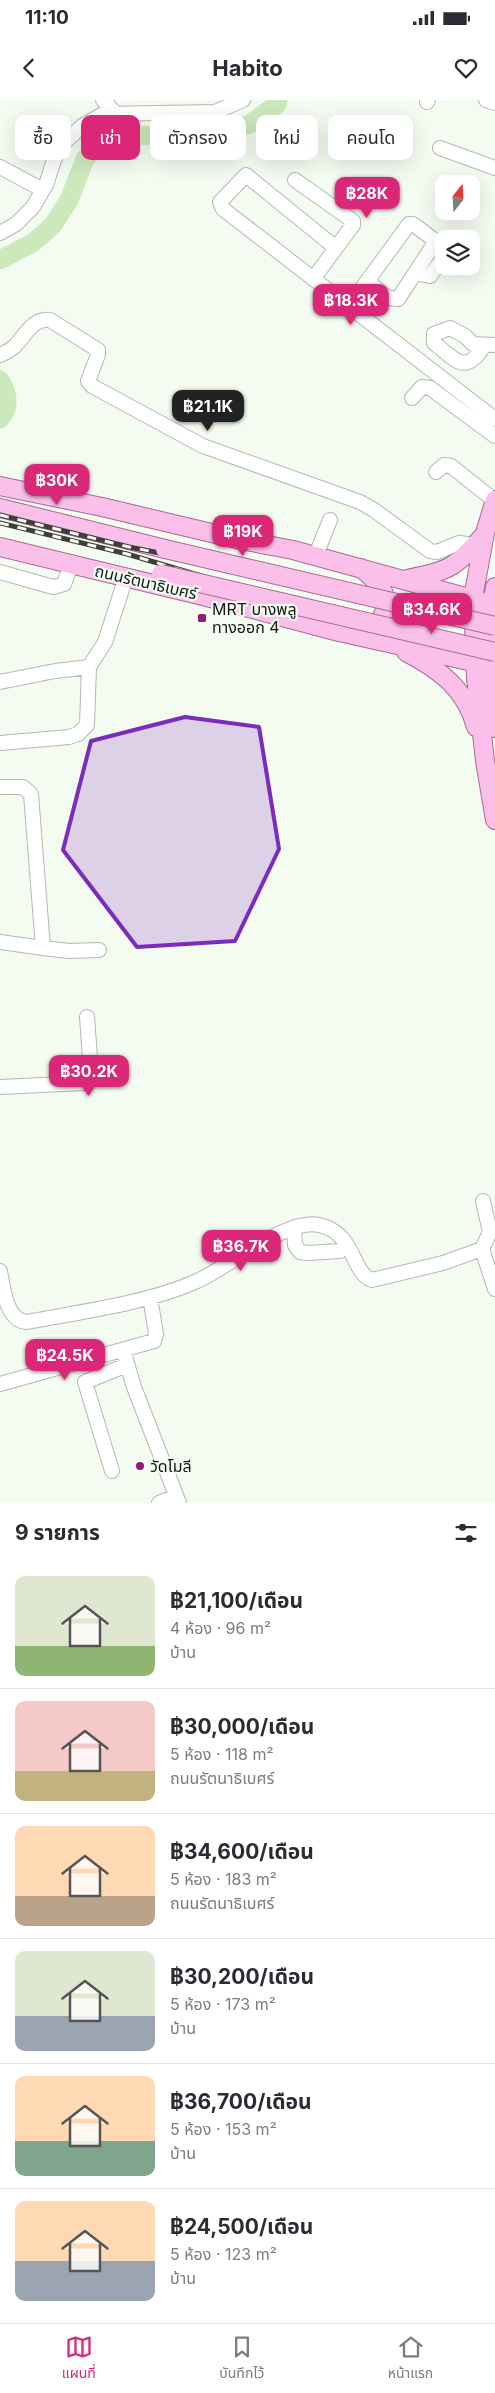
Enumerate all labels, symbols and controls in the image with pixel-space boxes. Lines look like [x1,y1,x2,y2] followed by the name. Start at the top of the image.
[25,6,69,29] text: 11:10
[15,54,43,82] icon: back
[452,54,480,82] icon: heart
[212,55,283,81] text: Habito
[15,115,71,160] chip: ซื้อ
[81,115,140,160] chip: เช่า
[150,115,246,160] chip: ตัวกรอง
[256,115,318,160] chip: ใหม่
[328,115,413,160] chip: คอนโด
[435,175,480,220] north arrow
[435,175,480,275] map controls
[337,176,397,219] pin: ฿28K
[346,183,388,203] text: ฿28K
[435,230,480,275] button: layers
[310,284,392,326] pin: ฿18.3K
[324,290,378,310] text: ฿18.3K
[167,390,249,432] pin: ฿21.1K
[183,396,233,416] text: ฿21.1K
[27,464,87,506] pin: ฿30K
[35,470,79,490] text: ฿30K
[213,514,273,557] pin: ฿19K
[223,521,263,541] text: ฿19K
[93,561,200,604] street label: ถนนรัตนาธิเบศร์
[391,592,473,635] pin: ฿34.6K
[212,599,297,637] place label: MRT บางพลู ทางออก 4
[403,599,461,619] text: ฿34.6K
[196,612,208,624] marker: MRT บางพลู ทางออก 4
[48,1054,130,1097] pin: ฿30.2K
[60,1061,118,1081] text: ฿30.2K
[200,1230,282,1272] pin: ฿36.7K
[213,1236,269,1256] text: ฿36.7K
[24,1338,106,1381] pin: ฿24.5K
[36,1345,94,1365] text: ฿24.5K
[150,1456,192,1476] place label: วัดโมลี
[134,1460,146,1472] marker: วัดโมลี
[452,1519,480,1547] icon: filters
[15,1520,100,1545] text: 9 รายการ
[170,1588,303,1613] text: ฿21,100/เดือน
[55,1596,115,1656] icon: home
[170,1618,271,1638] text: 4 ห้อง · 96 m²
[170,1642,196,1662] text: บ้าน
[170,1714,314,1739] text: ฿30,000/เดือน
[55,1721,115,1781] icon: home
[170,1744,274,1764] text: 5 ห้อง · 118 m²
[170,1768,274,1788] text: ถนนรัตนาธิเบศร์
[170,1839,314,1864] text: ฿34,600/เดือน
[55,1846,115,1906] icon: home
[170,1869,277,1889] text: 5 ห้อง · 183 m²
[170,1893,274,1913] text: ถนนรัตนาธิเบศร์
[170,1964,314,1989] text: ฿30,200/เดือน
[55,1971,115,2031] icon: home
[170,1994,276,2014] text: 5 ห้อง · 173 m²
[170,2018,196,2038] text: บ้าน
[170,2089,312,2114] text: ฿36,700/เดือน
[55,2096,115,2156] icon: home
[170,2119,277,2139] text: 5 ห้อง · 153 m²
[170,2143,196,2163] text: บ้าน
[170,2214,313,2239] text: ฿24,500/เดือน
[55,2221,115,2281] icon: home
[170,2244,277,2264] text: 5 ห้อง · 123 m²
[170,2268,196,2288] text: บ้าน
[62,2333,96,2384] tab: แผนที่
[219,2333,264,2384] tab: บันทึกไว้
[388,2333,433,2384] tab: หน้าแรก

